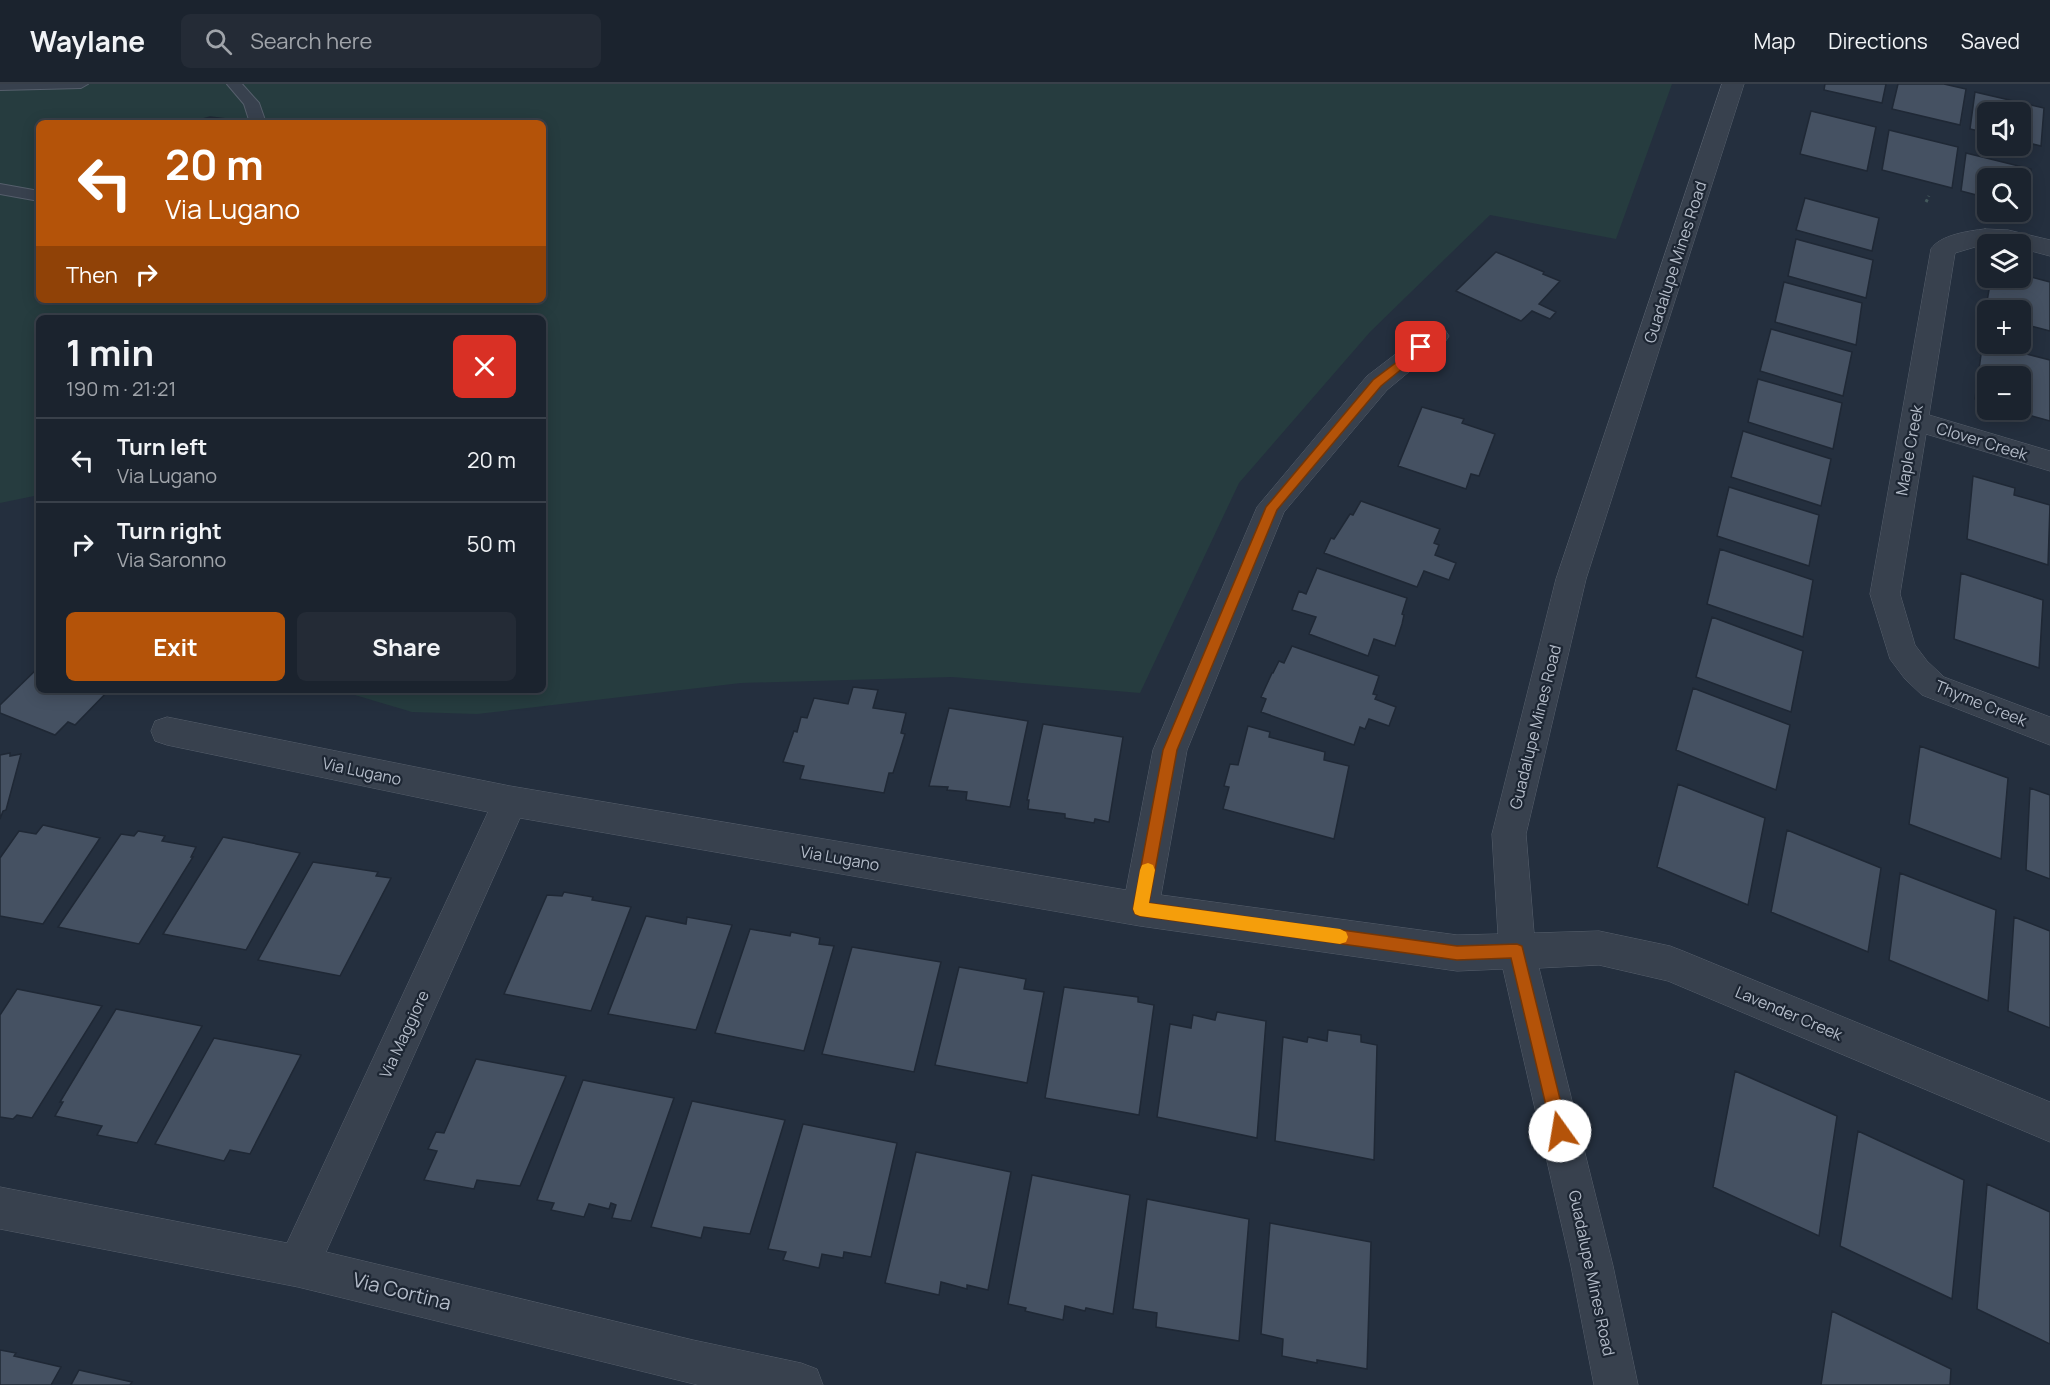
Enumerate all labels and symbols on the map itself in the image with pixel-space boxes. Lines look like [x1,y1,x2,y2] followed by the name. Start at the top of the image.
[1638,178,1712,346] street label: Guadalupe Mines Road
[1395,321,1446,372] pin
[1890,402,1928,497] street label: Maple Creek
[1934,417,2031,466] street label: Clover Creek
[1504,642,1566,812] street label: Guadalupe Mines Road
[1932,675,2031,732] street label: Thyme Creek
[321,752,403,790] street label: Via Lugano
[799,840,881,876] street label: Via Lugano
[1732,980,1847,1046] street label: Lavender Creek
[374,986,434,1082] street label: Via Maggiore
[1528,1099,1592,1163] position arrow
[1564,1188,1620,1358] street label: Guadalupe Mines Road
[350,1266,454,1316] street label: Via Cortina

